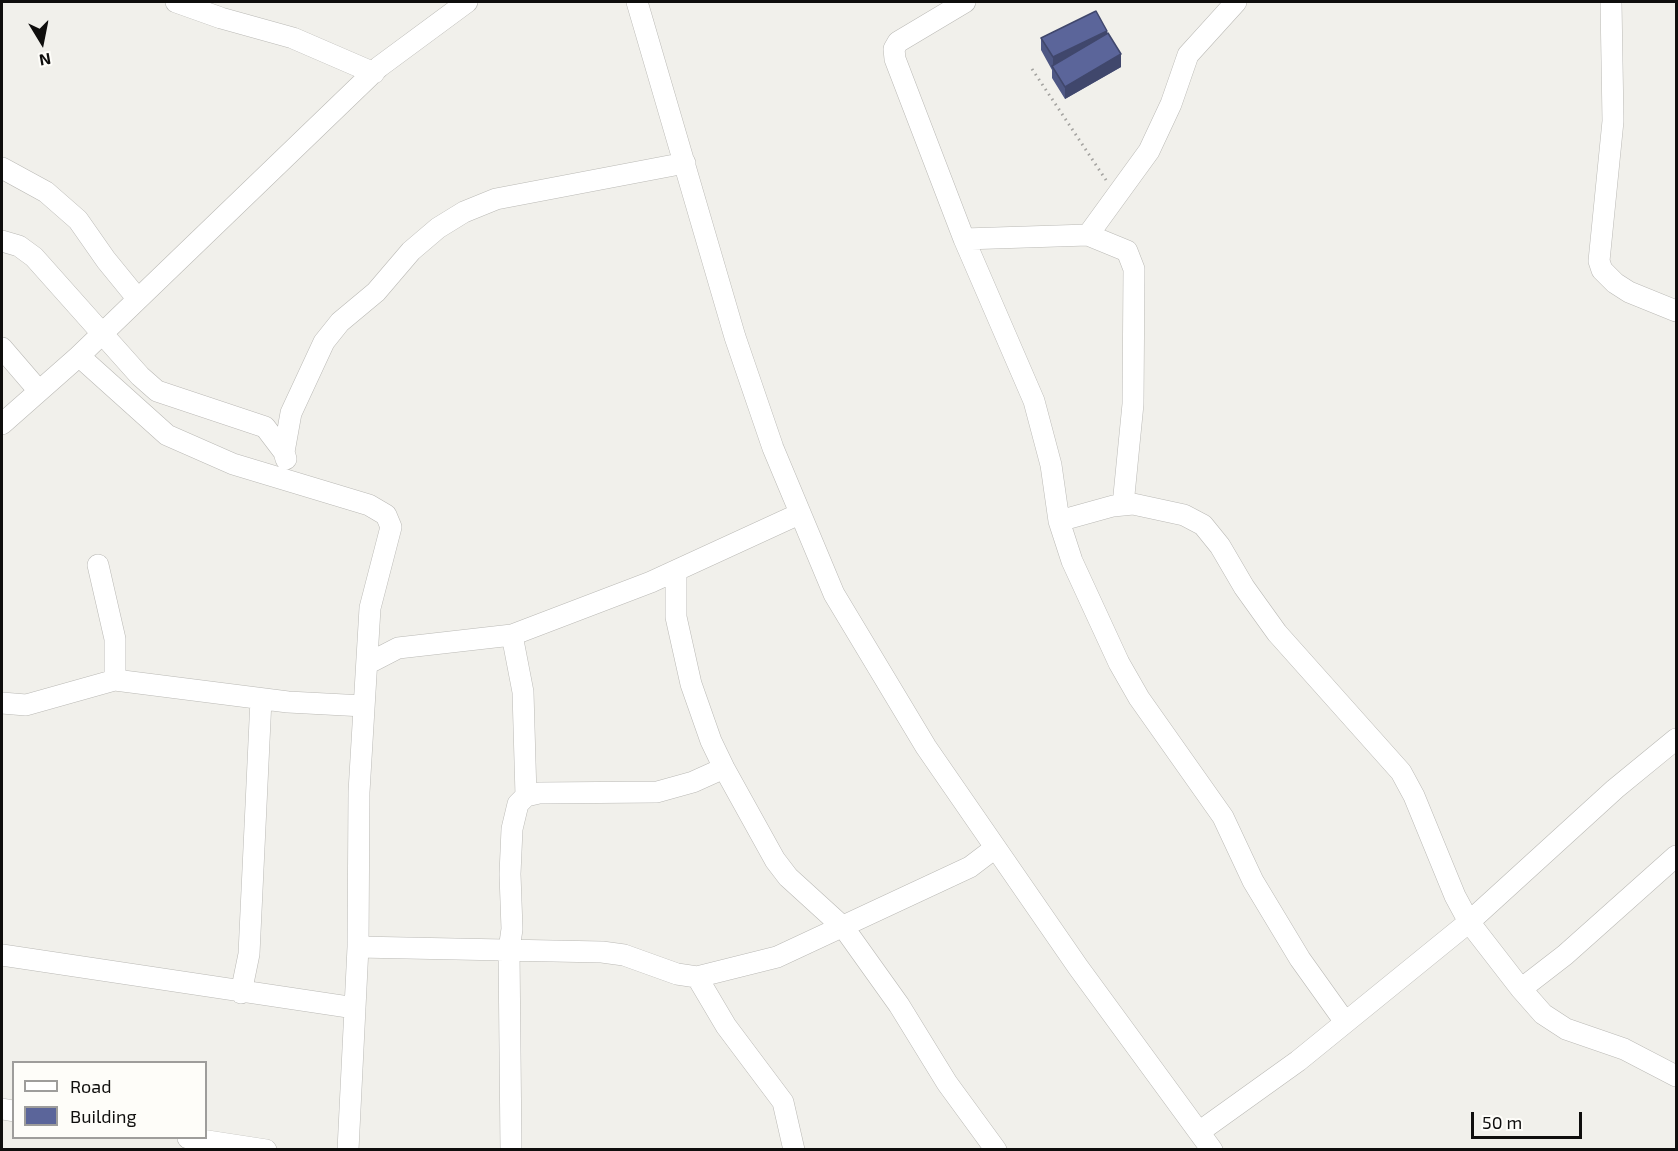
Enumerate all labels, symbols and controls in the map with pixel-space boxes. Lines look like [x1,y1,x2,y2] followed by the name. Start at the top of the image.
[12,12,72,72] north arrow
[38,50,53,71] text: N
[12,1061,207,1139] legend
[70,1075,111,1097] text: Road
[1474,1100,1585,1138] scale bar
[70,1105,137,1127] text: Building
[1482,1111,1522,1133] text: 50 m

